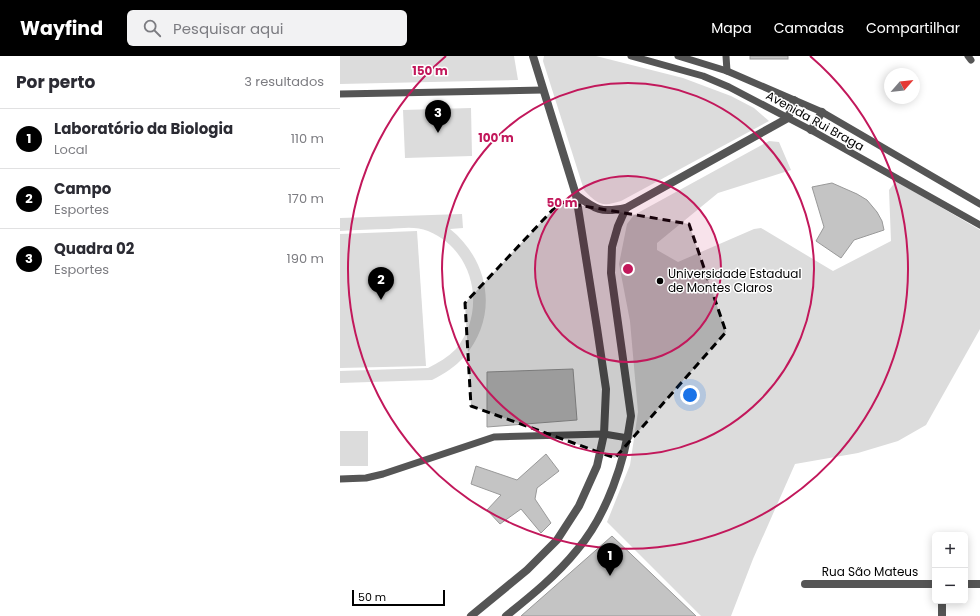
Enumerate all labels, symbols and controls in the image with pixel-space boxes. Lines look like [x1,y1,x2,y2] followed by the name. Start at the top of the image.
[127,10,407,46] search box
[20,15,103,42] text: Wayfind
[141,17,163,39] icon: search
[173,18,283,39] text: Pesquisar aqui
[711,18,752,38] text: Mapa
[774,18,844,38] text: Camadas
[866,18,960,38] text: Compartilhar
[412,62,448,79] text: 150 m
[884,68,920,104] north arrow
[16,70,95,94] text: Por perto
[244,72,324,91] text: 3 resultados
[763,87,867,155] street label: Avenida Rui Braga
[425,100,451,133] pin: 3
[54,118,233,139] text: Laboratório da Biologia
[27,129,31,148] text: 1
[291,129,324,148] text: 110 m
[478,129,514,146] text: 100 m
[54,140,88,159] text: Local
[54,178,111,199] text: Campo
[25,189,33,208] text: 2
[288,189,324,208] text: 170 m
[547,194,578,211] text: 50 m
[54,200,109,219] text: Esportes
[54,238,134,259] text: Quadra 02
[25,249,33,268] text: 3
[287,249,324,268] text: 190 m
[54,260,109,279] text: Esportes
[621,262,635,276] centre of rings
[668,265,801,296] place label: Universidade Estadual de Montes Claros
[368,267,394,300] pin: 2
[655,276,665,286] marker: Universidade Estadual de Montes Claros
[680,385,700,405] your location
[932,532,968,604] map controls
[932,532,968,568] button: +
[597,543,623,576] pin: 1
[822,563,918,580] street label: Rua São Mateus
[932,568,968,604] button: −
[352,588,445,607] scale bar
[358,589,386,605] text: 50 m

